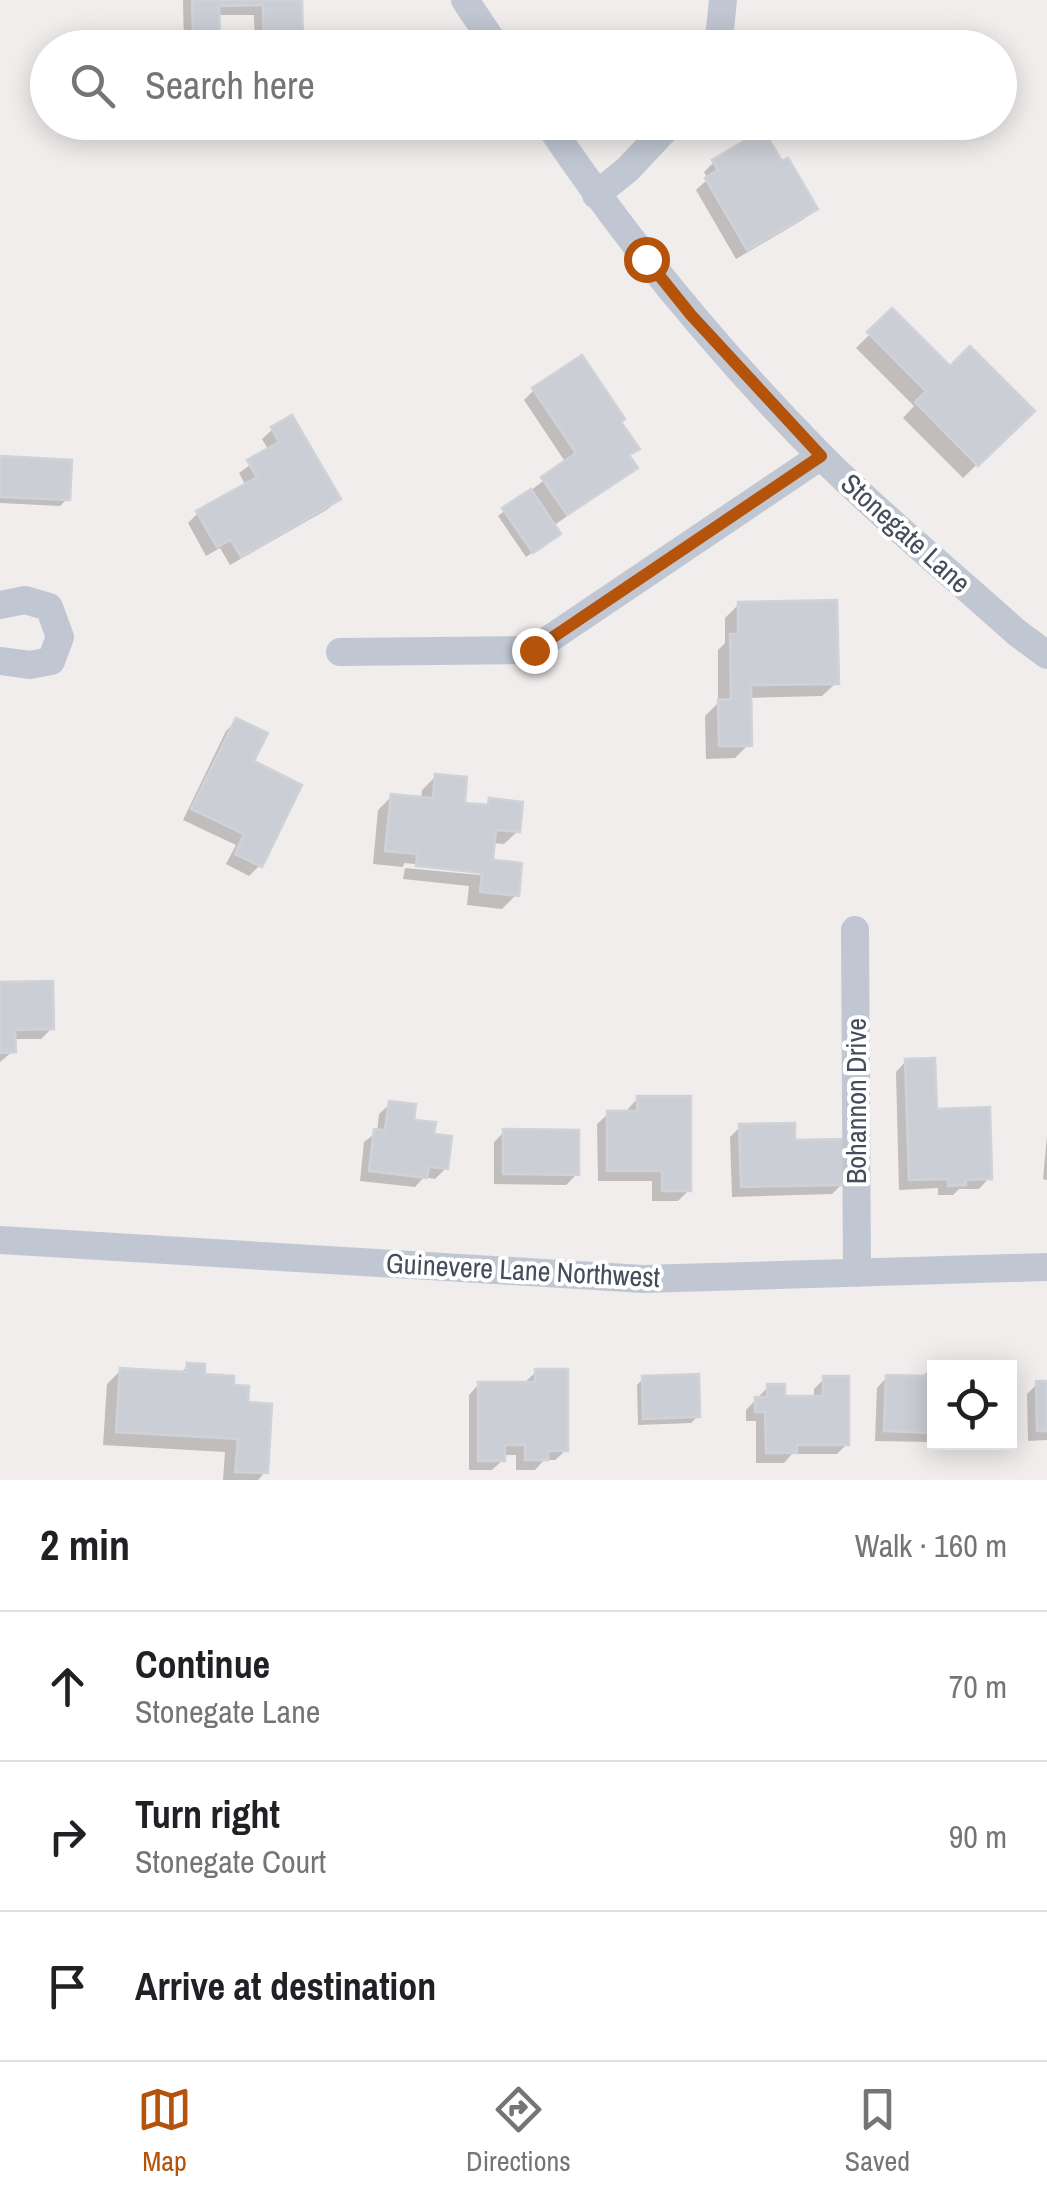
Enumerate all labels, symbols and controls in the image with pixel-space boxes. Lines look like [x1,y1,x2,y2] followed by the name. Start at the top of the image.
[30,30,1017,140] search box
[65,58,120,113] icon: search
[145,60,315,111] text: Search here
[624,237,670,283] route start
[833,465,979,601] street label: Stonegate Lane
[512,628,558,674] route end
[837,1018,875,1184] street label: Bohannon Drive
[385,1244,661,1296] street label: Guinevere Lane Northwest
[927,1360,1017,1450] map controls
[927,1360,1017,1450] button: locate
[40,1517,130,1573] text: 2 min
[855,1524,1007,1567] text: Walk · 160 m
[135,1639,270,1690] text: Continue
[40,1659,95,1714] icon: ahead
[949,1665,1007,1708] text: 70 m
[135,1690,320,1733] text: Stonegate Lane
[135,1789,280,1840] text: Turn right
[40,1809,95,1864] icon: right
[949,1815,1007,1858] text: 90 m
[135,1840,326,1883] text: Stonegate Court
[40,1959,95,2014] icon: arrive
[135,1961,436,2012] text: Arrive at destination
[137,2082,192,2180] tab: Map
[466,2082,571,2180] tab: Directions
[845,2082,910,2180] tab: Saved

